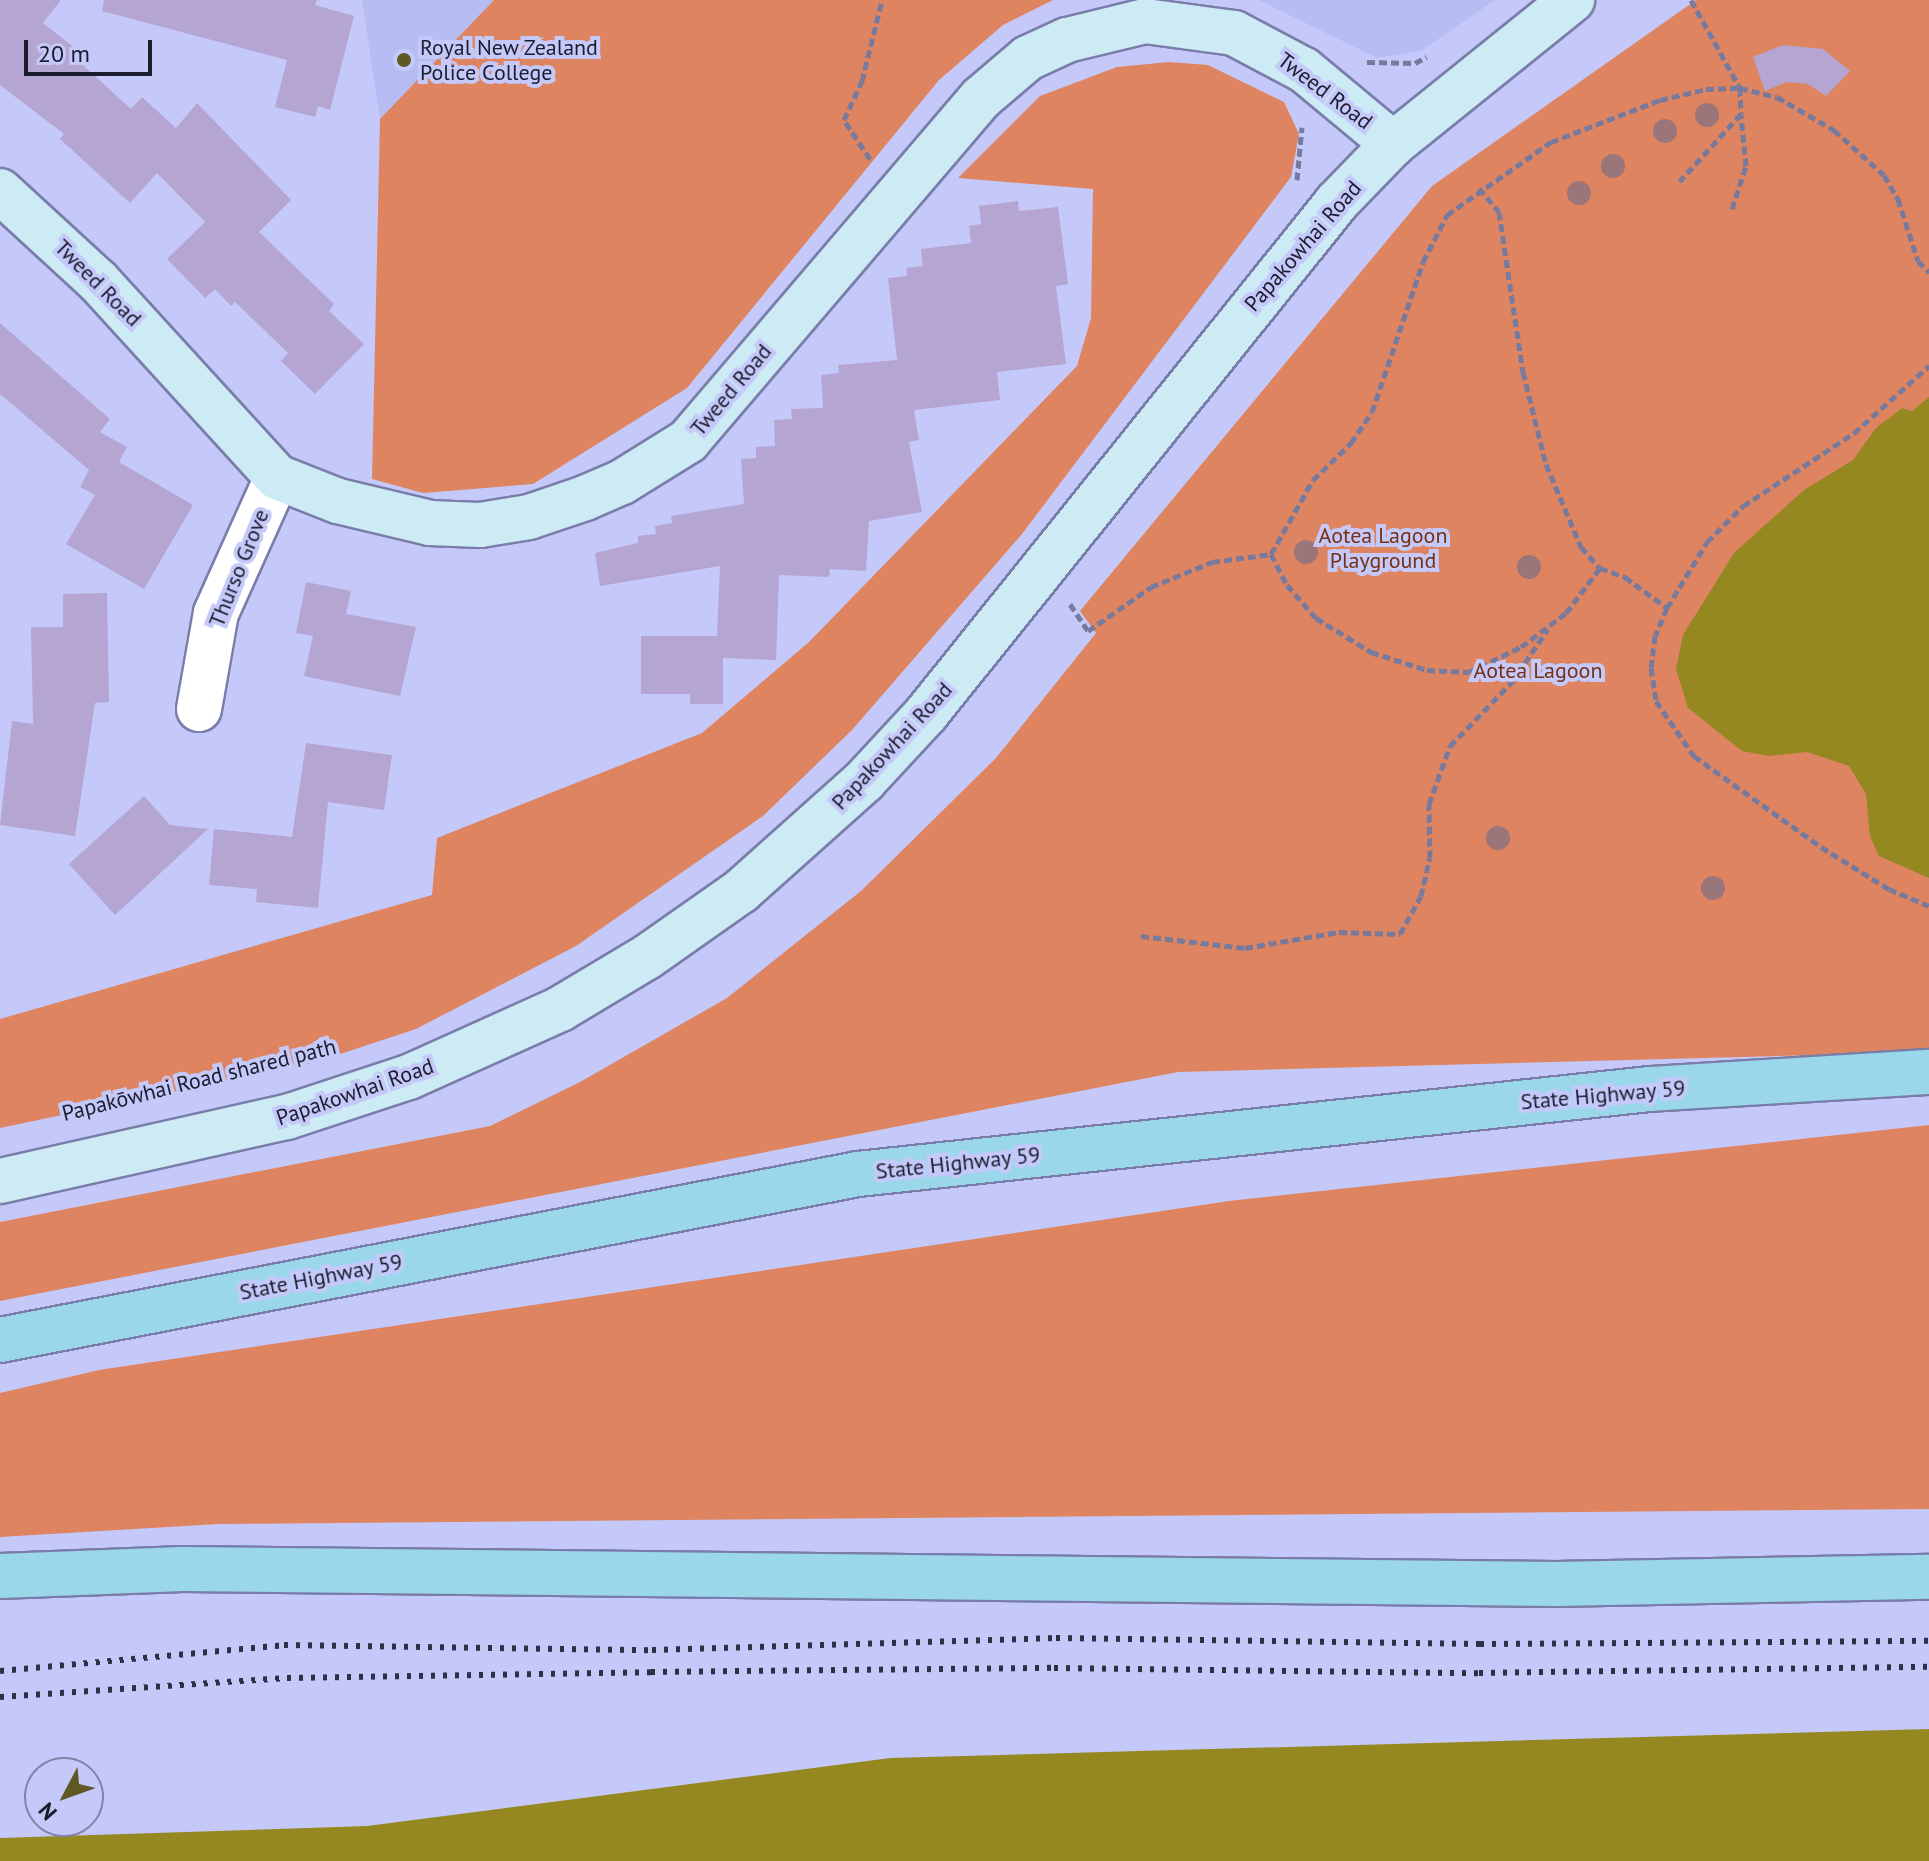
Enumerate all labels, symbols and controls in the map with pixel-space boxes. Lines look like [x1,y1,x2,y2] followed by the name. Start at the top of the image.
[28,24,156,74] scale bar
[420,34,599,86] place label: Royal New Zealand Police College
[38,38,90,69] text: 20 m
[1272,47,1378,135] street label: Tweed Road
[395,51,413,69] marker: Royal New Zealand Police College
[1239,175,1367,317] street label: Papakowhai Road
[49,234,147,332] street label: Tweed Road
[685,339,777,441] street label: Tweed Road
[203,505,275,631] street label: Thurso Grove
[1319,522,1447,574] park label: Aotea Lagoon Playground
[1474,658,1602,684] park label: Aotea Lagoon
[826,677,958,815] street label: Papakowhai Road
[59,1033,339,1127] street label: Papakōwhai Road shared path
[273,1053,437,1131] street label: Papakowhai Road
[1519,1075,1687,1115] street label: State Highway 59
[874,1141,1042,1185] street label: State Highway 59
[237,1248,405,1306] street label: State Highway 59
[24,1757,104,1837] north arrow
[32,1797,63,1826] text: N

